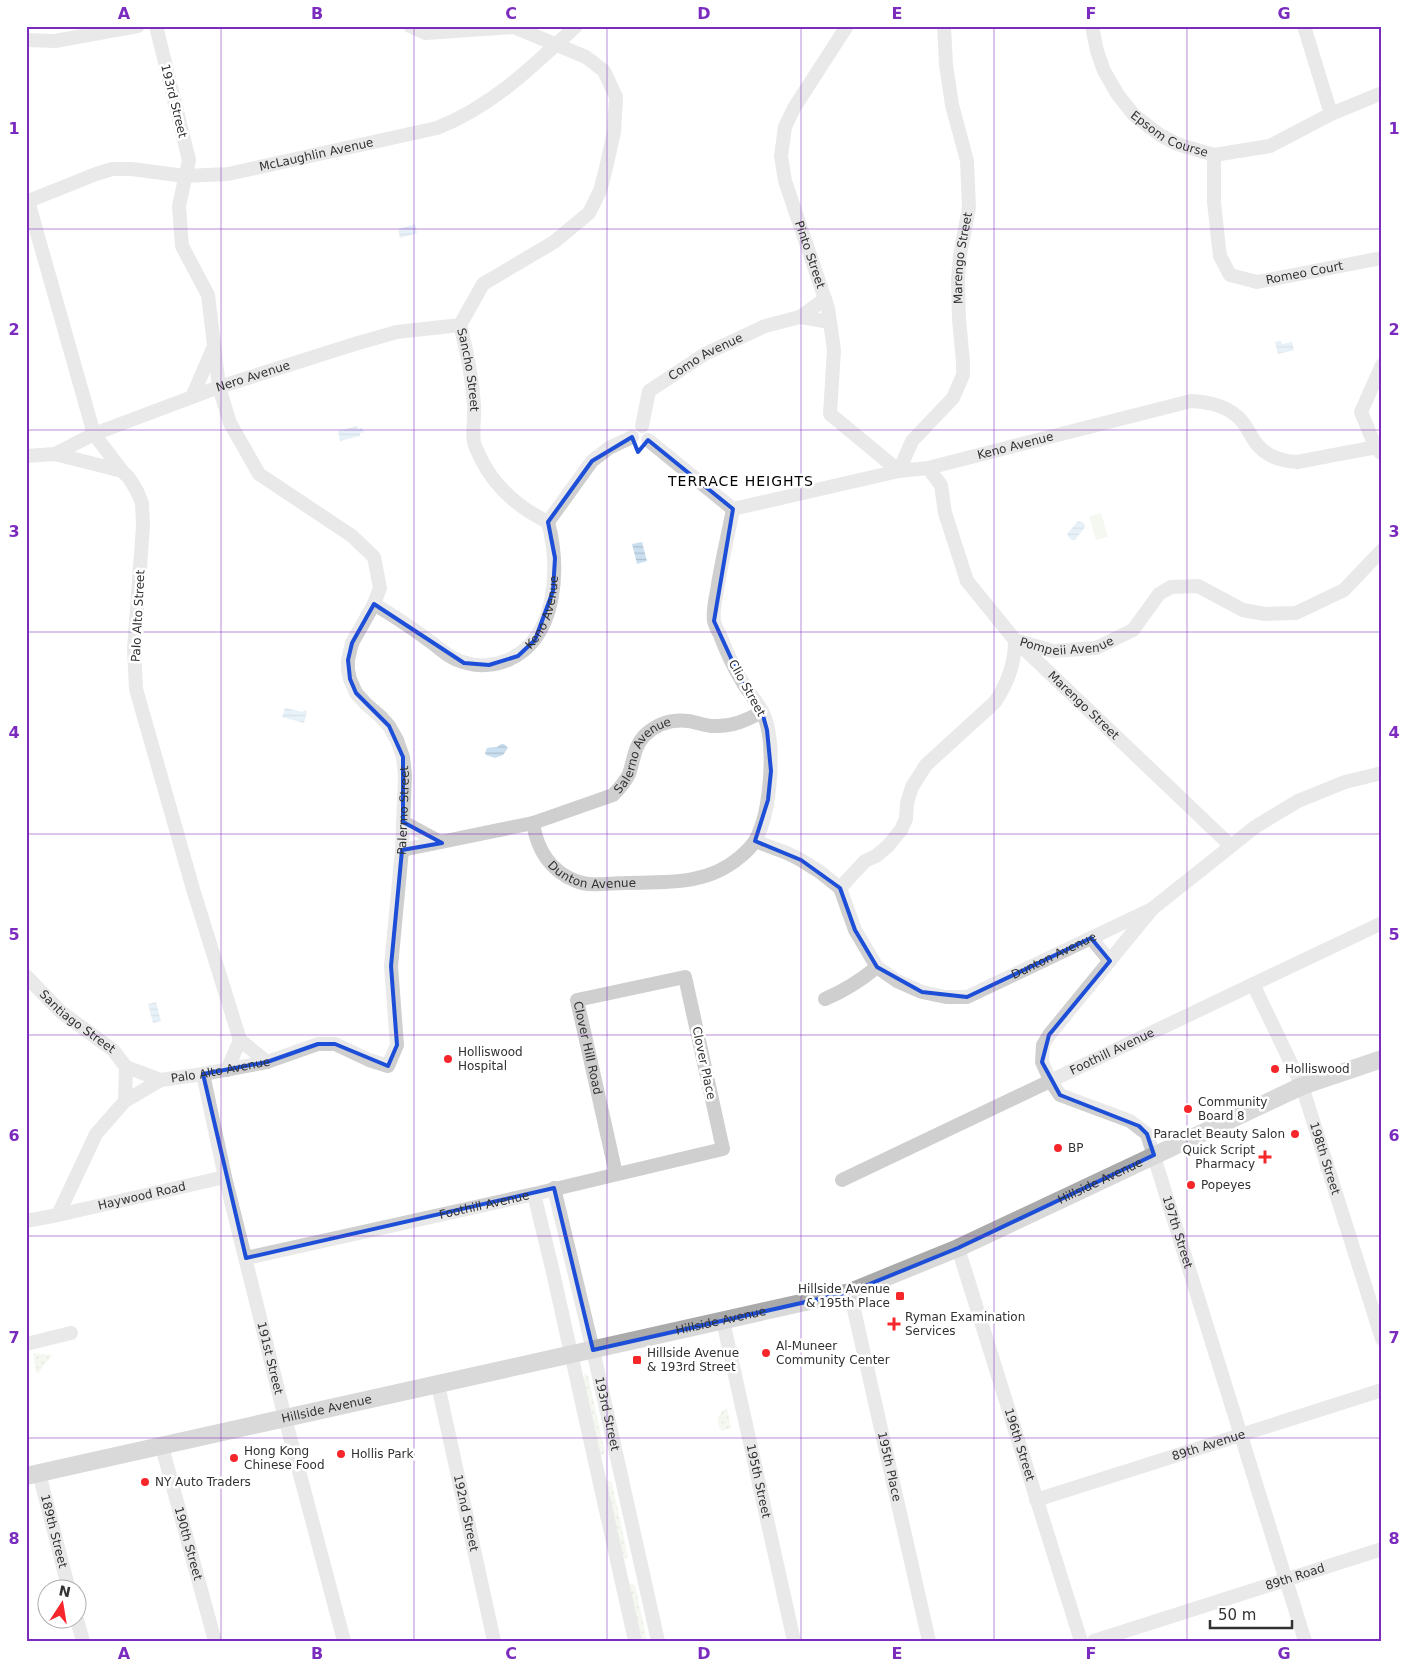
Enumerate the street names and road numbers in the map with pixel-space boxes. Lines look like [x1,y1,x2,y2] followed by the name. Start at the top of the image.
[158,63,190,140] street label: 193rd Street
[1128,108,1210,160] street label: Epsom Course
[258,135,375,174] street label: McLaughlin Avenue
[951,211,975,304] street label: Marengo Street
[792,219,828,290] street label: Pinto Street
[1265,259,1345,287] street label: Romeo Court
[454,327,481,412] street label: Sancho Street
[666,330,745,383] street label: Como Avenue
[214,358,292,395] street label: Nero Avenue
[976,429,1055,462] street label: Keno Avenue
[129,569,147,663] street label: Palo Alto Street
[522,575,561,652] street label: Keno Avenue
[1018,634,1116,658] street label: Pompeii Avenue
[726,657,768,719] street label: Clio Street
[1045,668,1122,743] street label: Marengo Street
[611,715,673,796] street label: Salerno Avenue
[395,765,412,855] street label: Palermo Street
[545,858,636,891] street label: Dunton Avenue
[1009,929,1099,982] street label: Dunton Avenue
[37,987,118,1056] street label: Santiago Street
[570,1000,605,1096] street label: Clover Hill Road
[689,1025,719,1101] street label: Clover Place
[1067,1025,1157,1078] street label: Foothill Avenue
[170,1055,271,1086] street label: Palo Alto Avenue
[1307,1120,1343,1197] street label: 198th Street
[1055,1155,1145,1207] street label: Hillside Avenue
[97,1179,187,1213] street label: Haywood Road
[438,1188,531,1222] street label: Foothill Avenue
[1160,1194,1196,1271] street label: 197th Street
[674,1304,767,1338] street label: Hillside Avenue
[254,1320,286,1396] street label: 191st Street
[592,1375,622,1453] street label: 193rd Street
[280,1392,373,1426] street label: Hillside Avenue
[1002,1406,1038,1483] street label: 196th Street
[1170,1427,1247,1463] street label: 89th Avenue
[875,1430,904,1503] street label: 195th Place
[744,1443,774,1520] street label: 195th Street
[451,1473,481,1553] street label: 192nd Street
[38,1493,70,1570] street label: 189th Street
[172,1505,205,1582] street label: 190th Street
[1264,1561,1326,1593] street label: 89th Road

